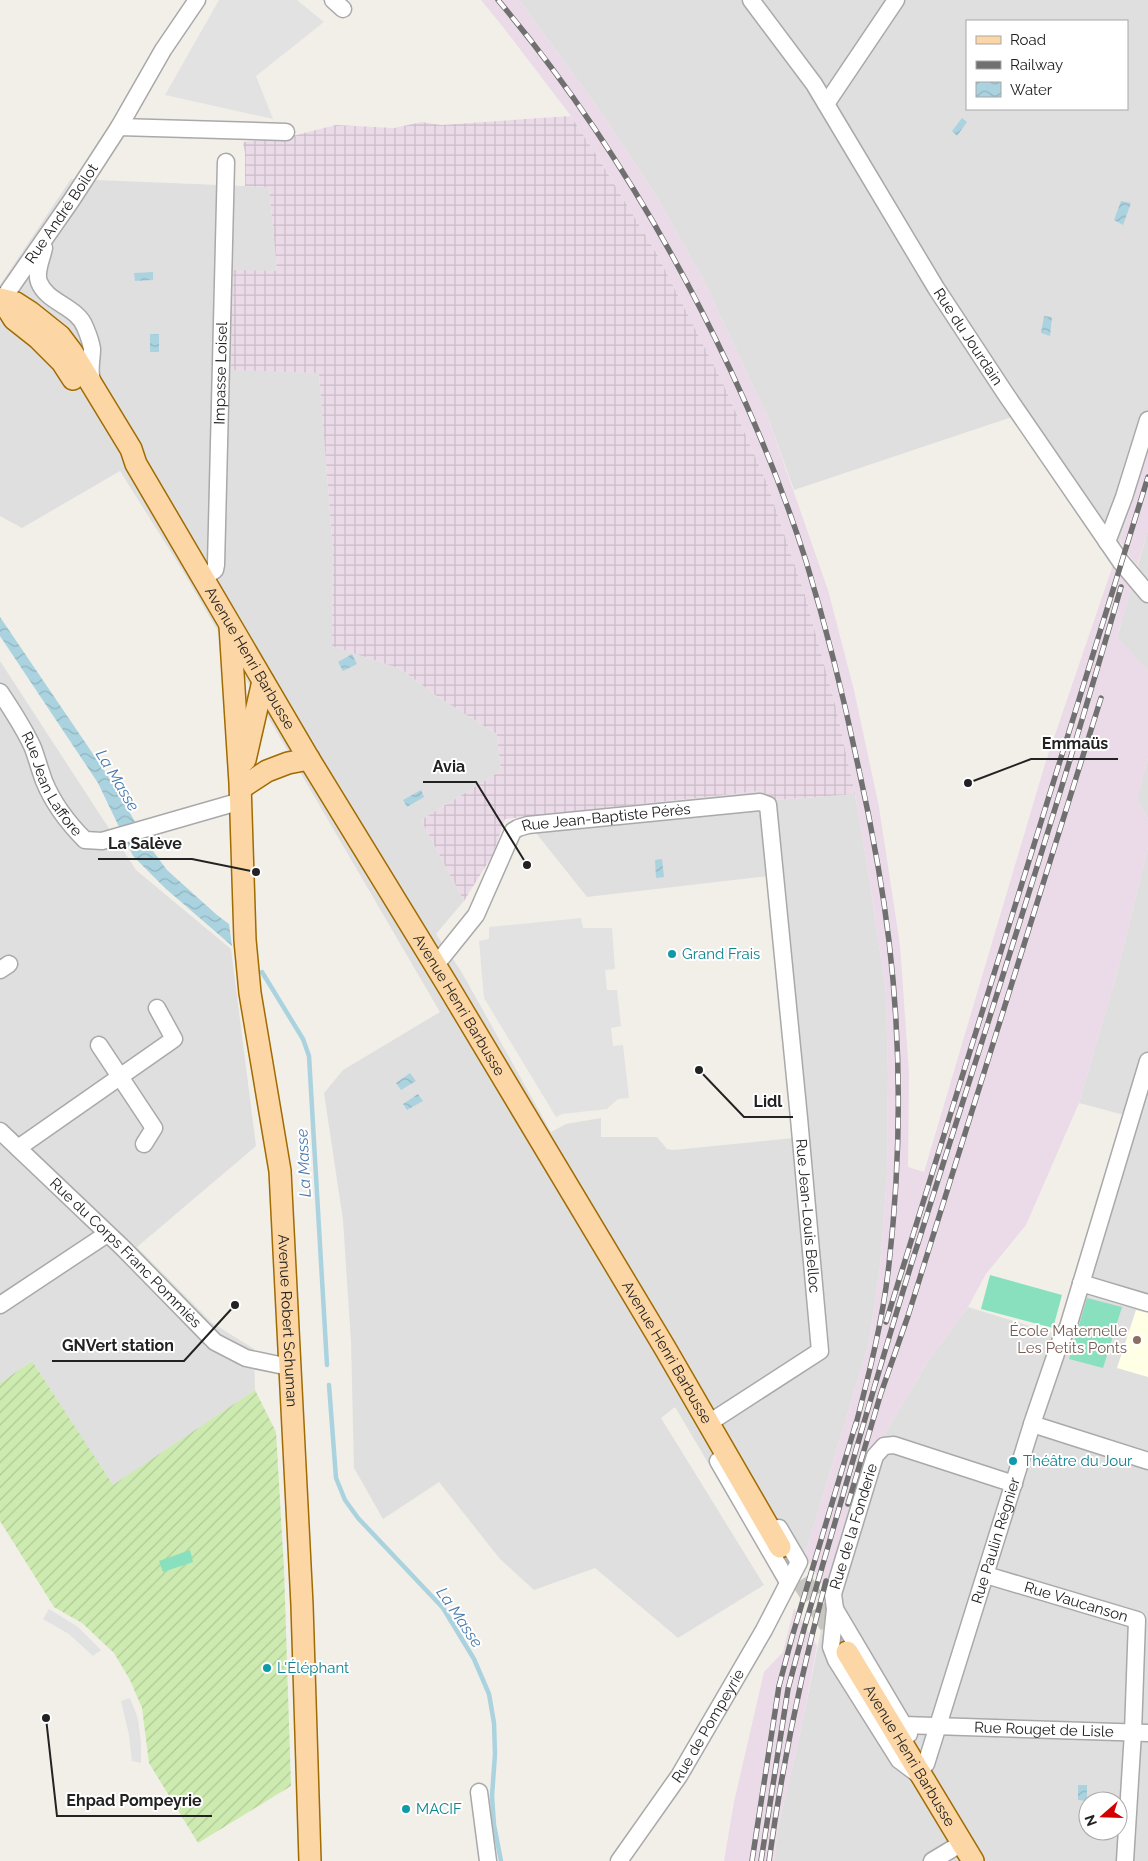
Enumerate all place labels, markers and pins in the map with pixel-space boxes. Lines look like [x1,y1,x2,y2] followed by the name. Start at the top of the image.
[1031,728,1118,759] callout: Emmaüs
[423,751,476,782] callout: Avia
[98,828,192,859] callout: La Salève
[682,945,760,963] place label: Grand Frais
[666,948,678,960] marker: Grand Frais
[744,1086,793,1117] callout: Lidl
[1010,1322,1127,1357] place label: École Maternelle Les Petits Ponts
[52,1330,184,1361] callout: GNVert station
[1131,1334,1143,1346] marker: École Maternelle Les Petits Ponts
[1023,1452,1133,1470] place label: Théâtre du Jour
[1007,1455,1019,1467] marker: Théâtre du Jour
[277,1659,349,1677] place label: L'Éléphant
[261,1662,273,1674] marker: L'Éléphant
[57,1785,212,1816] callout: Ehpad Pompeyrie
[416,1800,462,1818] place label: MACIF
[400,1803,412,1815] marker: MACIF

